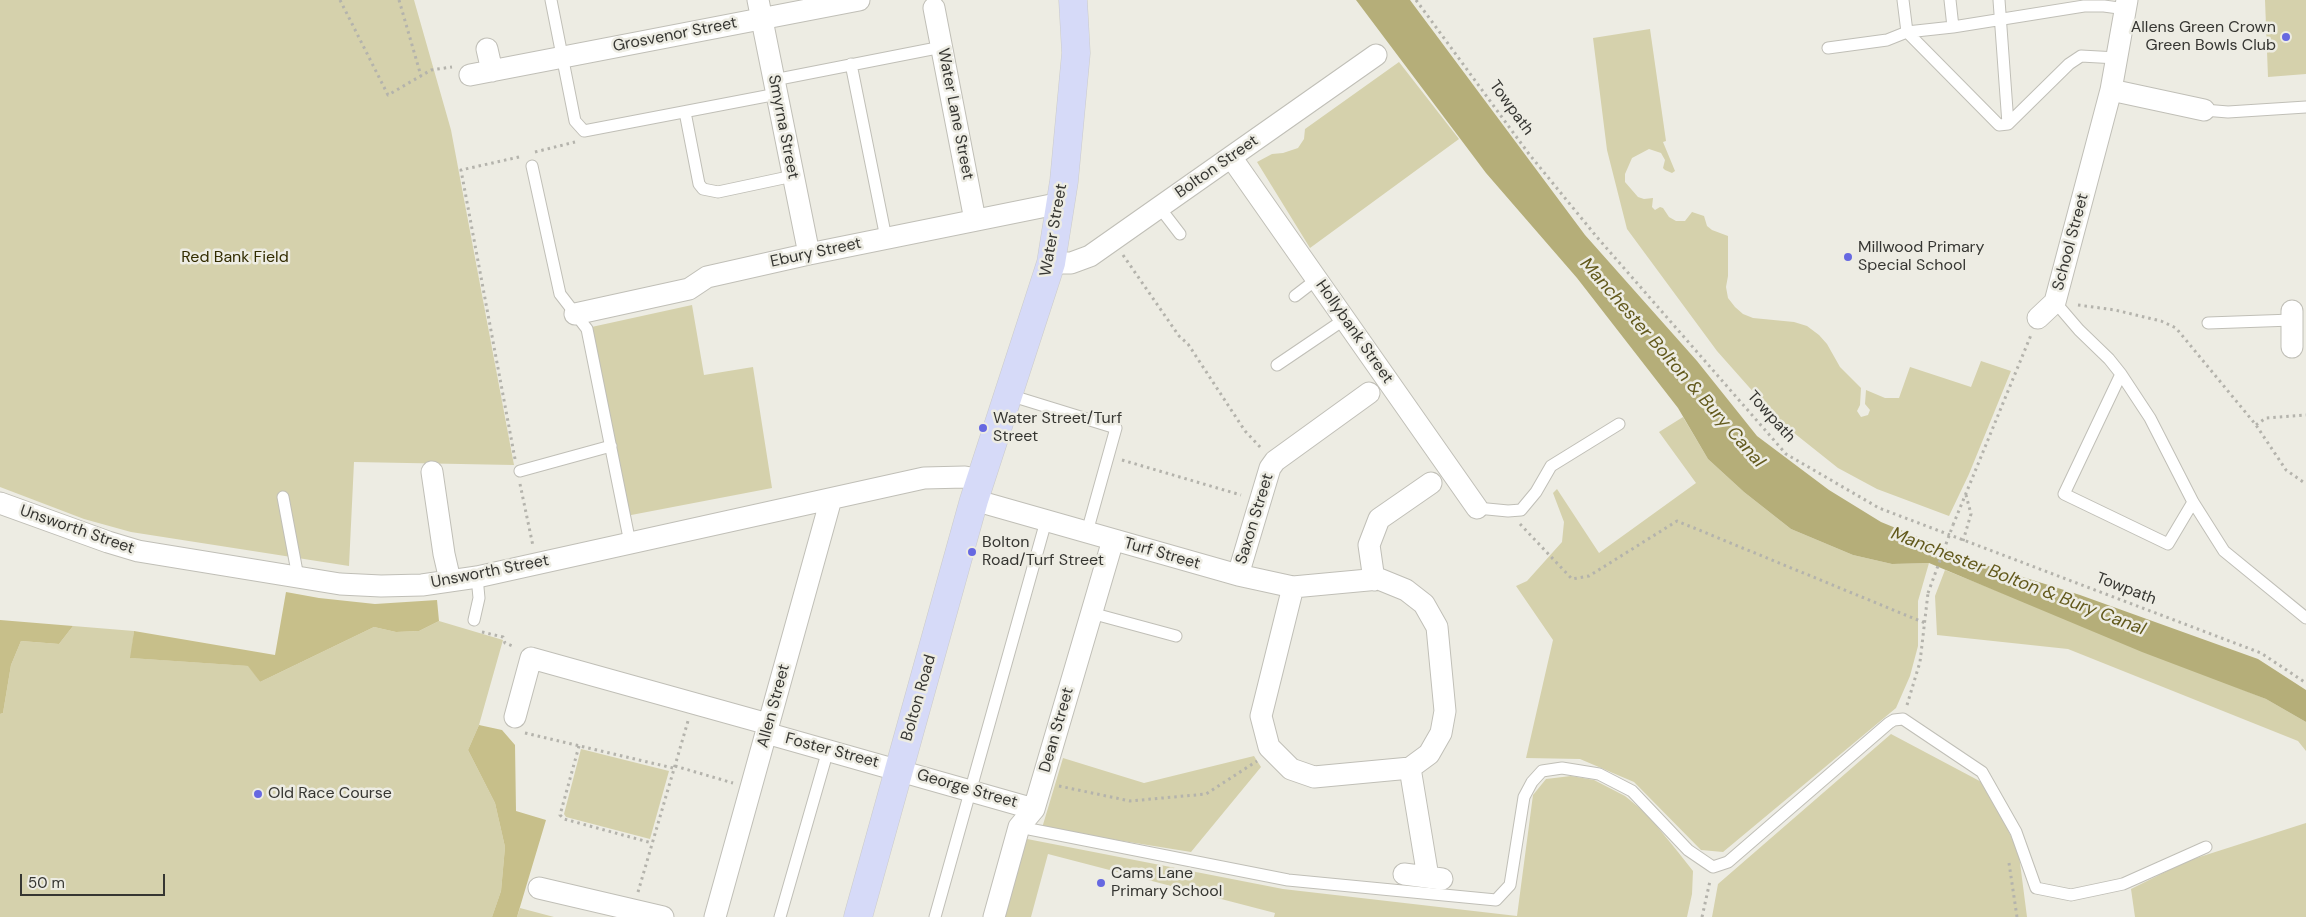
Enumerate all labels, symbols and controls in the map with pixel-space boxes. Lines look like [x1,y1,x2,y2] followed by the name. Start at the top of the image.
[611,14,739,56] street label: Grosvenor Street
[2131,18,2276,56] place label: Allens Green Crown Green Bowls Club
[2280,31,2292,43] marker: Allens Green Crown Green Bowls Club
[933,47,977,181] street label: Water Lane Street
[764,73,802,181] street label: Smyrna Street
[1485,77,1537,139] street label: Towpath
[1172,131,1262,203] street label: Bolton Street
[1036,182,1072,278] street label: Water Street
[2049,191,2093,293] street label: School Street
[769,234,863,272] street label: Ebury Street
[1858,238,1984,276] place label: Millwood Primary Special School
[181,248,289,268] park label: Red Bank Field
[1842,251,1854,263] marker: Millwood Primary Special School
[1575,254,1769,472] water label: Manchester Bolton & Bury Canal
[1311,277,1397,387] street label: Hollybank Street
[1743,387,1799,447] street label: Towpath
[993,409,1122,447] place label: Water Street/Turf Street
[977,422,989,434] marker: Water Street/Turf Street
[1232,471,1278,567] street label: Saxon Street
[17,501,137,559] street label: Unsworth Street
[1888,523,2148,641] water label: Manchester Bolton & Bury Canal
[982,533,1104,571] place label: Bolton Road/Turf Street
[1122,534,1202,574] street label: Turf Street
[966,546,978,558] marker: Bolton Road/Turf Street
[429,551,551,593] street label: Unsworth Street
[2093,569,2159,609] street label: Towpath
[898,653,940,743] street label: Bolton Road
[754,662,794,750] street label: Allen Street
[1036,685,1078,775] street label: Dean Street
[783,729,881,773] street label: Foster Street
[914,765,1020,813] street label: George Street
[268,784,392,804] place label: Old Race Course
[252,788,264,800] marker: Old Race Course
[22,864,168,896] scale bar
[1111,864,1222,902] place label: Cams Lane Primary School
[28,873,65,893] text: 50 m
[1095,877,1107,889] marker: Cams Lane Primary School

